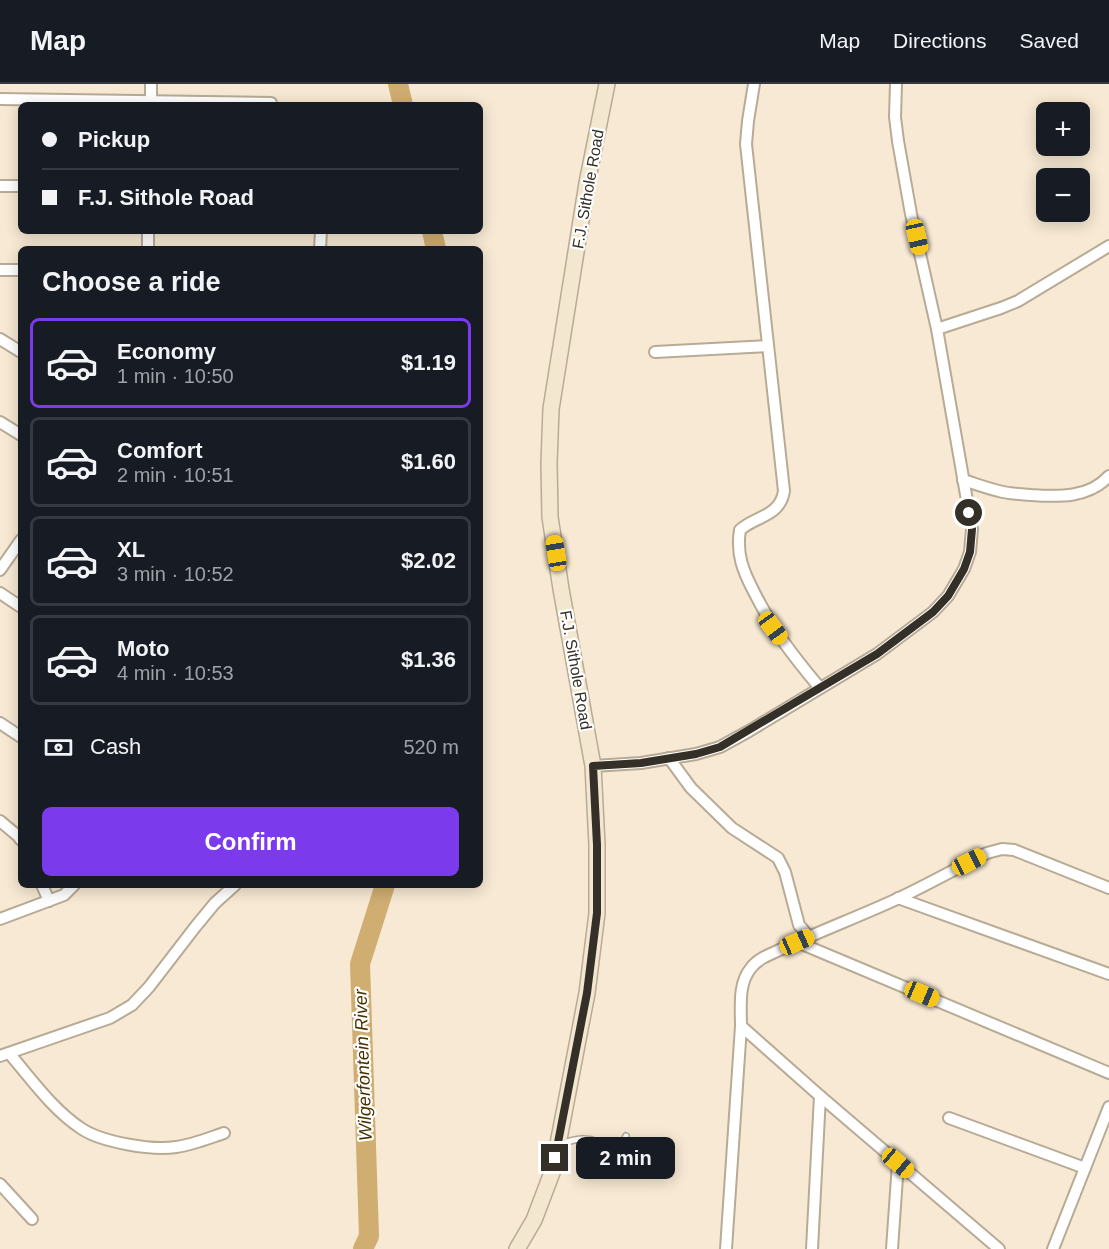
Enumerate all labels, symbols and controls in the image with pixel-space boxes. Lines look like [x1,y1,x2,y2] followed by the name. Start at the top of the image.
[30,25,86,56] text: Map
[819,29,860,52] text: Map
[893,29,986,52] text: Directions
[1019,29,1079,52] text: Saved
[1036,102,1090,222] map controls
[1036,102,1090,156] button: +
[78,127,150,152] text: Pickup
[569,128,607,250] street label: F.J. Sithole Road
[1036,168,1090,222] button: −
[78,185,254,210] text: F.J. Sithole Road
[904,217,930,257] car
[42,267,221,297] text: Choose a ride
[45,336,99,390] icon: car
[117,339,216,364] text: Economy
[401,350,456,375] text: $1.19
[117,365,234,387] text: 1 min · 10:50
[45,435,99,489] icon: car
[117,438,203,463] text: Comfort
[401,449,456,474] text: $1.60
[117,464,234,486] text: 2 min · 10:51
[955,499,982,526] route start
[45,534,99,588] icon: car
[544,534,568,572] car
[117,537,145,562] text: XL
[401,548,456,573] text: $2.02
[117,563,234,585] text: 3 min · 10:52
[755,608,791,648] car
[557,609,595,731] street label: F.J. Sithole Road
[45,633,99,687] icon: car
[117,636,170,661] text: Moto
[401,647,456,672] text: $1.36
[117,662,234,684] text: 4 min · 10:53
[42,731,75,764] icon: cash
[90,734,141,759] text: Cash
[403,736,459,758] text: 520 m
[42,807,459,876] button: Confirm
[949,846,989,878] car
[777,926,817,958] car
[902,979,942,1009] car
[350,988,376,1141] water label: Wilgerfontein River
[576,1137,675,1179] callout: 2 min
[541,1144,568,1171] route end
[878,1145,918,1181] car
[599,1147,652,1169] text: 2 min

